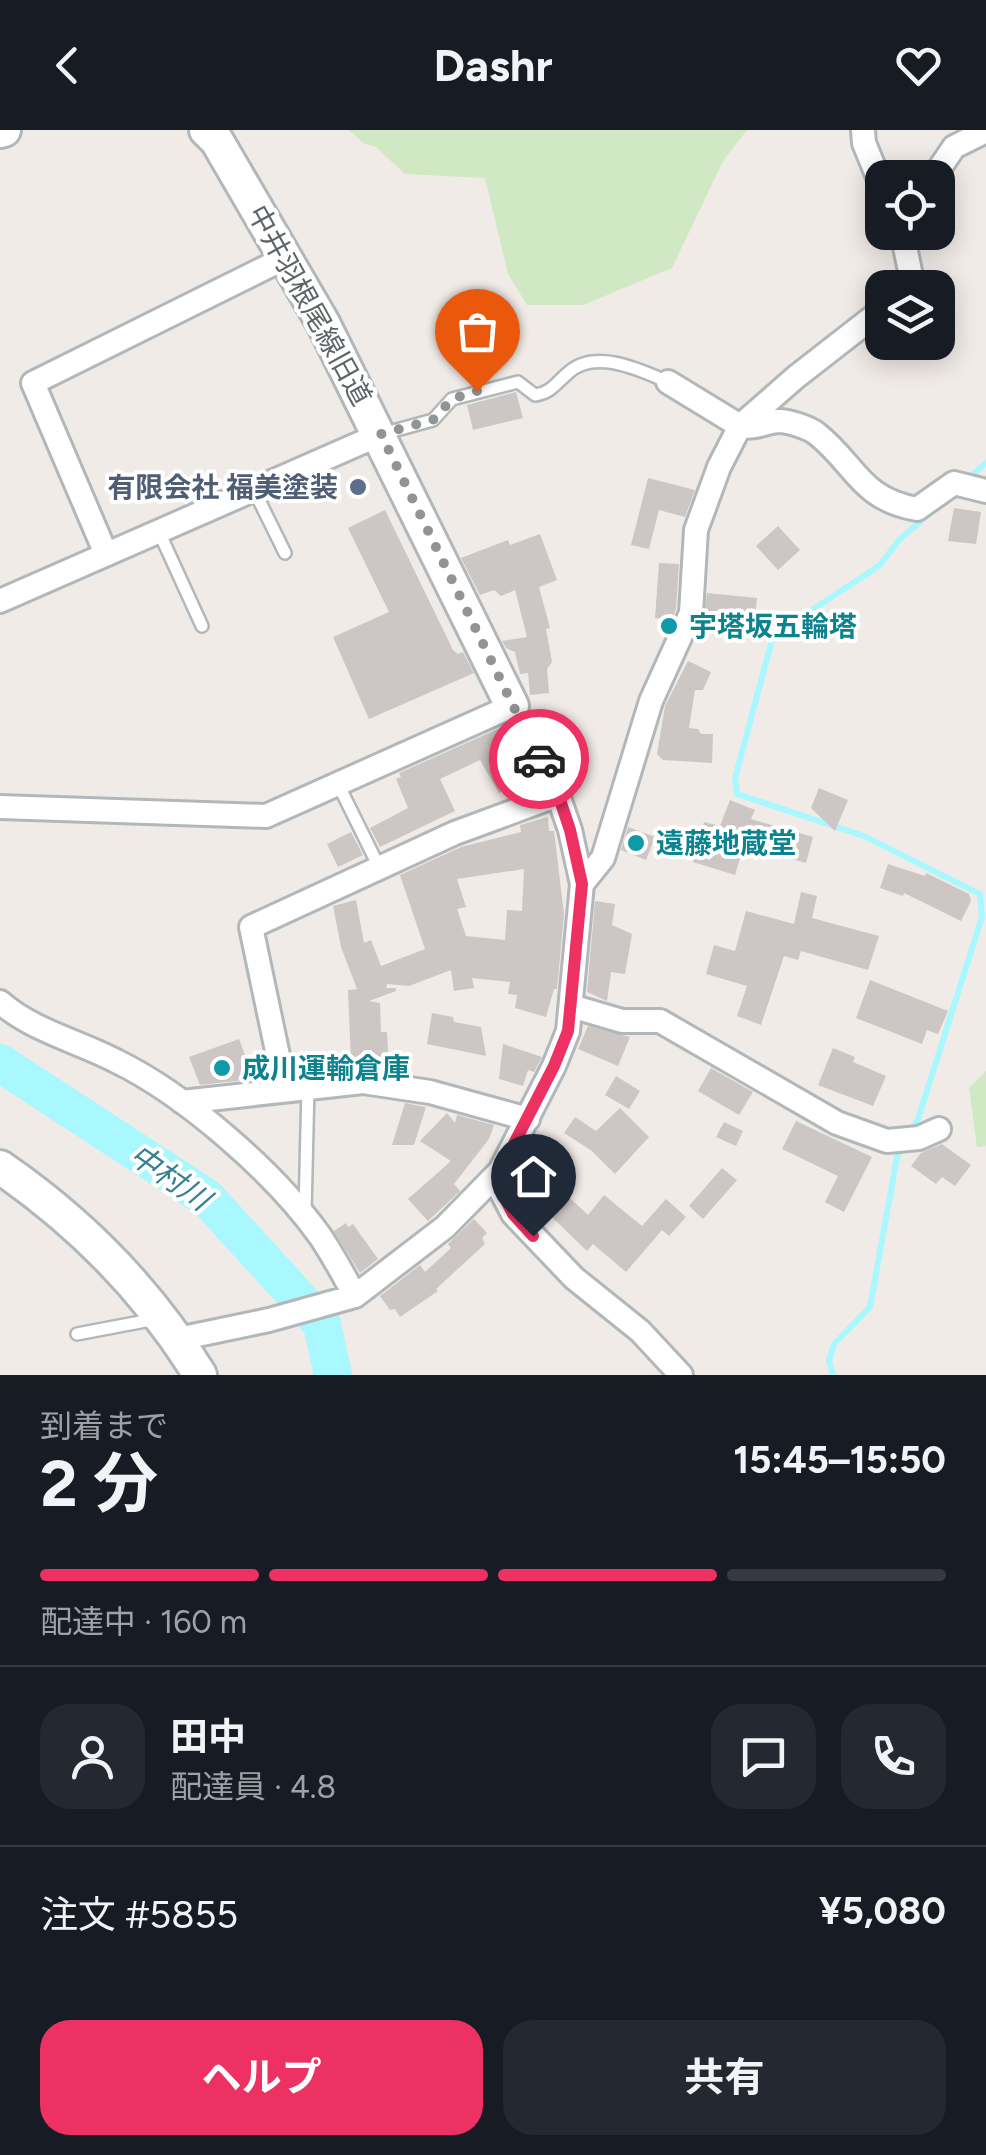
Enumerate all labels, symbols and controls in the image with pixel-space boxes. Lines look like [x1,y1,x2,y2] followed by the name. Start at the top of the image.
[40,38,95,93] icon: back
[433,38,553,92] text: Dashr
[891,38,946,93] icon: heart
[865,160,955,360] map controls
[865,160,955,250] button: locate
[241,199,379,411] street label: 中井羽根尾線旧道
[865,270,955,360] button: layers
[435,289,520,392] pin
[450,304,505,359] icon: bag
[107,470,338,504] place label: 有限会社 福美塗装
[347,476,369,498] marker: 有限会社 福美塗装
[689,609,857,643] place label: 宇塔坂五輪塔
[658,615,680,637] marker: 宇塔坂五輪塔
[489,709,589,809] courier
[512,732,567,787] icon: car
[656,826,796,860] place label: 遠藤地蔵堂
[625,832,647,854] marker: 遠藤地蔵堂
[242,1051,410,1085] place label: 成川運輸倉庫
[211,1057,233,1079] marker: 成川運輸倉庫
[491,1134,576,1237] pin
[123,1136,220,1220] water label: 中村川
[506,1149,561,1204] icon: home
[40,1407,168,1445] text: 到着まで
[733,1437,946,1483] text: 15:45–15:50
[40,1444,158,1522] text: 2 分
[40,1603,247,1641] text: 配達中 · 160 m
[40,1704,145,1809] button: person
[711,1704,816,1809] button: chat
[841,1704,946,1809] button: phone
[170,1714,246,1760] text: 田中
[170,1768,336,1806] text: 配達員 · 4.8
[819,1888,946,1934] text: ¥5,080
[40,1892,238,1938] text: 注文 #5855
[40,2020,483,2135] button: ヘルプ
[503,2020,946,2135] button: 共有

